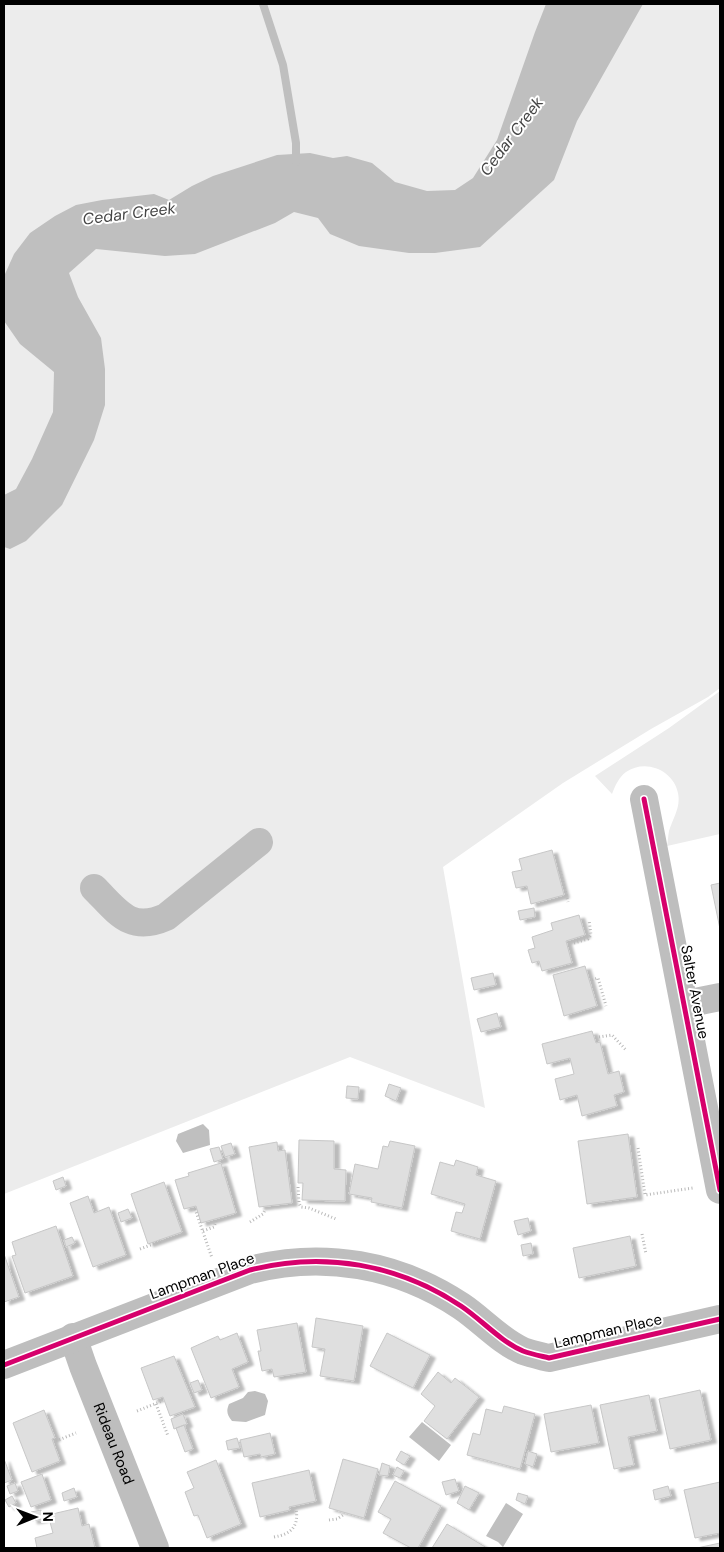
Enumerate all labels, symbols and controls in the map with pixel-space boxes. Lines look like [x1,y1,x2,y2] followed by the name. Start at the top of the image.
[475,92,548,180] water label: Cedar Creek
[81,197,178,230] water label: Cedar Creek
[676,944,714,1040] street label: Salter Avenue
[147,1248,257,1304] street label: Lampman Place
[552,1309,664,1353] street label: Lampman Place
[88,1400,139,1487] street label: Rideau Road
[10,1492,60,1542] north arrow
[39,1512,57,1522] text: N

